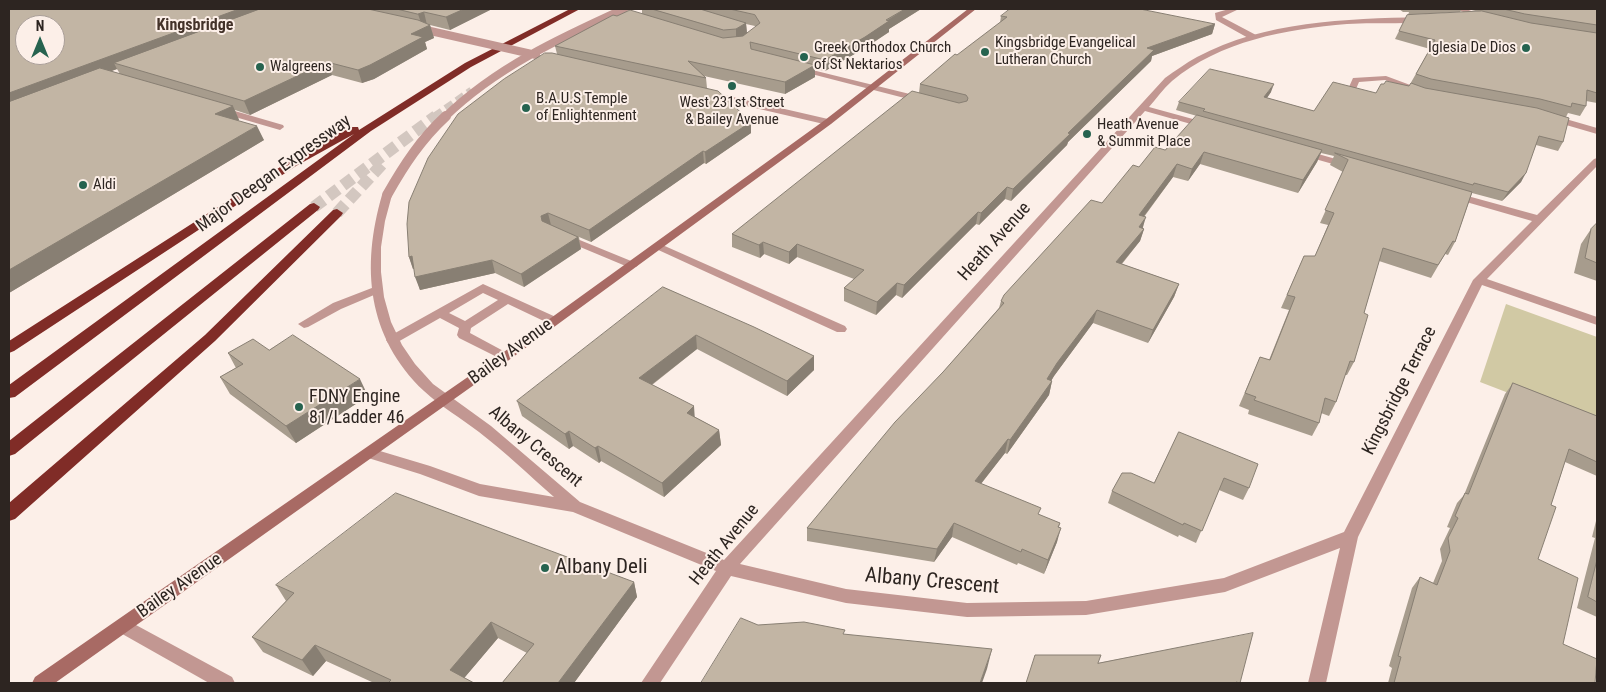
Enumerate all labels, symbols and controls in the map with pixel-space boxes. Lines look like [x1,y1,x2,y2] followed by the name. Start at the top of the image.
[15,15,65,65] north arrow
[157,16,233,36] district label: Kingsbridge
[36,18,44,34] text: N
[995,34,1136,69] place label: Kingsbridge Evangelical Lutheran Church
[814,39,951,74] place label: Greek Orthodox Church of St Nektarios
[1428,39,1516,57] place label: Iglesia De Dios
[1520,42,1532,54] marker: Iglesia De Dios
[979,46,991,58] marker: Kingsbridge Evangelical Lutheran Church
[798,51,810,63] marker: Greek Orthodox Church of St Nektarios
[270,58,332,76] place label: Walgreens
[254,61,266,73] marker: Walgreens
[726,80,738,92] marker: West 231st Street & Bailey Avenue
[536,90,637,125] place label: B.A.U.S Temple of Enlightenment
[679,94,785,129] place label: West 231st Street & Bailey Avenue
[520,102,532,114] marker: B.A.U.S Temple of Enlightenment
[192,111,356,237] street label: Major Deegan Expressway
[1097,116,1190,151] place label: Heath Avenue & Summit Place
[1081,128,1093,140] marker: Heath Avenue & Summit Place
[93,176,116,194] place label: Aldi
[77,179,89,191] marker: Aldi
[954,198,1036,286] street label: Heath Avenue
[465,314,557,390] street label: Bailey Avenue
[1358,323,1442,459] street label: Kingsbridge Terrace
[309,386,404,428] place label: FDNY Engine 81/Ladder 46
[293,401,305,413] marker: FDNY Engine 81/Ladder 46
[484,402,586,492] street label: Albany Crescent
[686,500,764,590] street label: Heath Avenue
[133,549,227,623] street label: Bailey Avenue
[555,555,648,581] place label: Albany Deli
[539,562,551,574] marker: Albany Deli
[864,564,1000,600] street label: Albany Crescent

